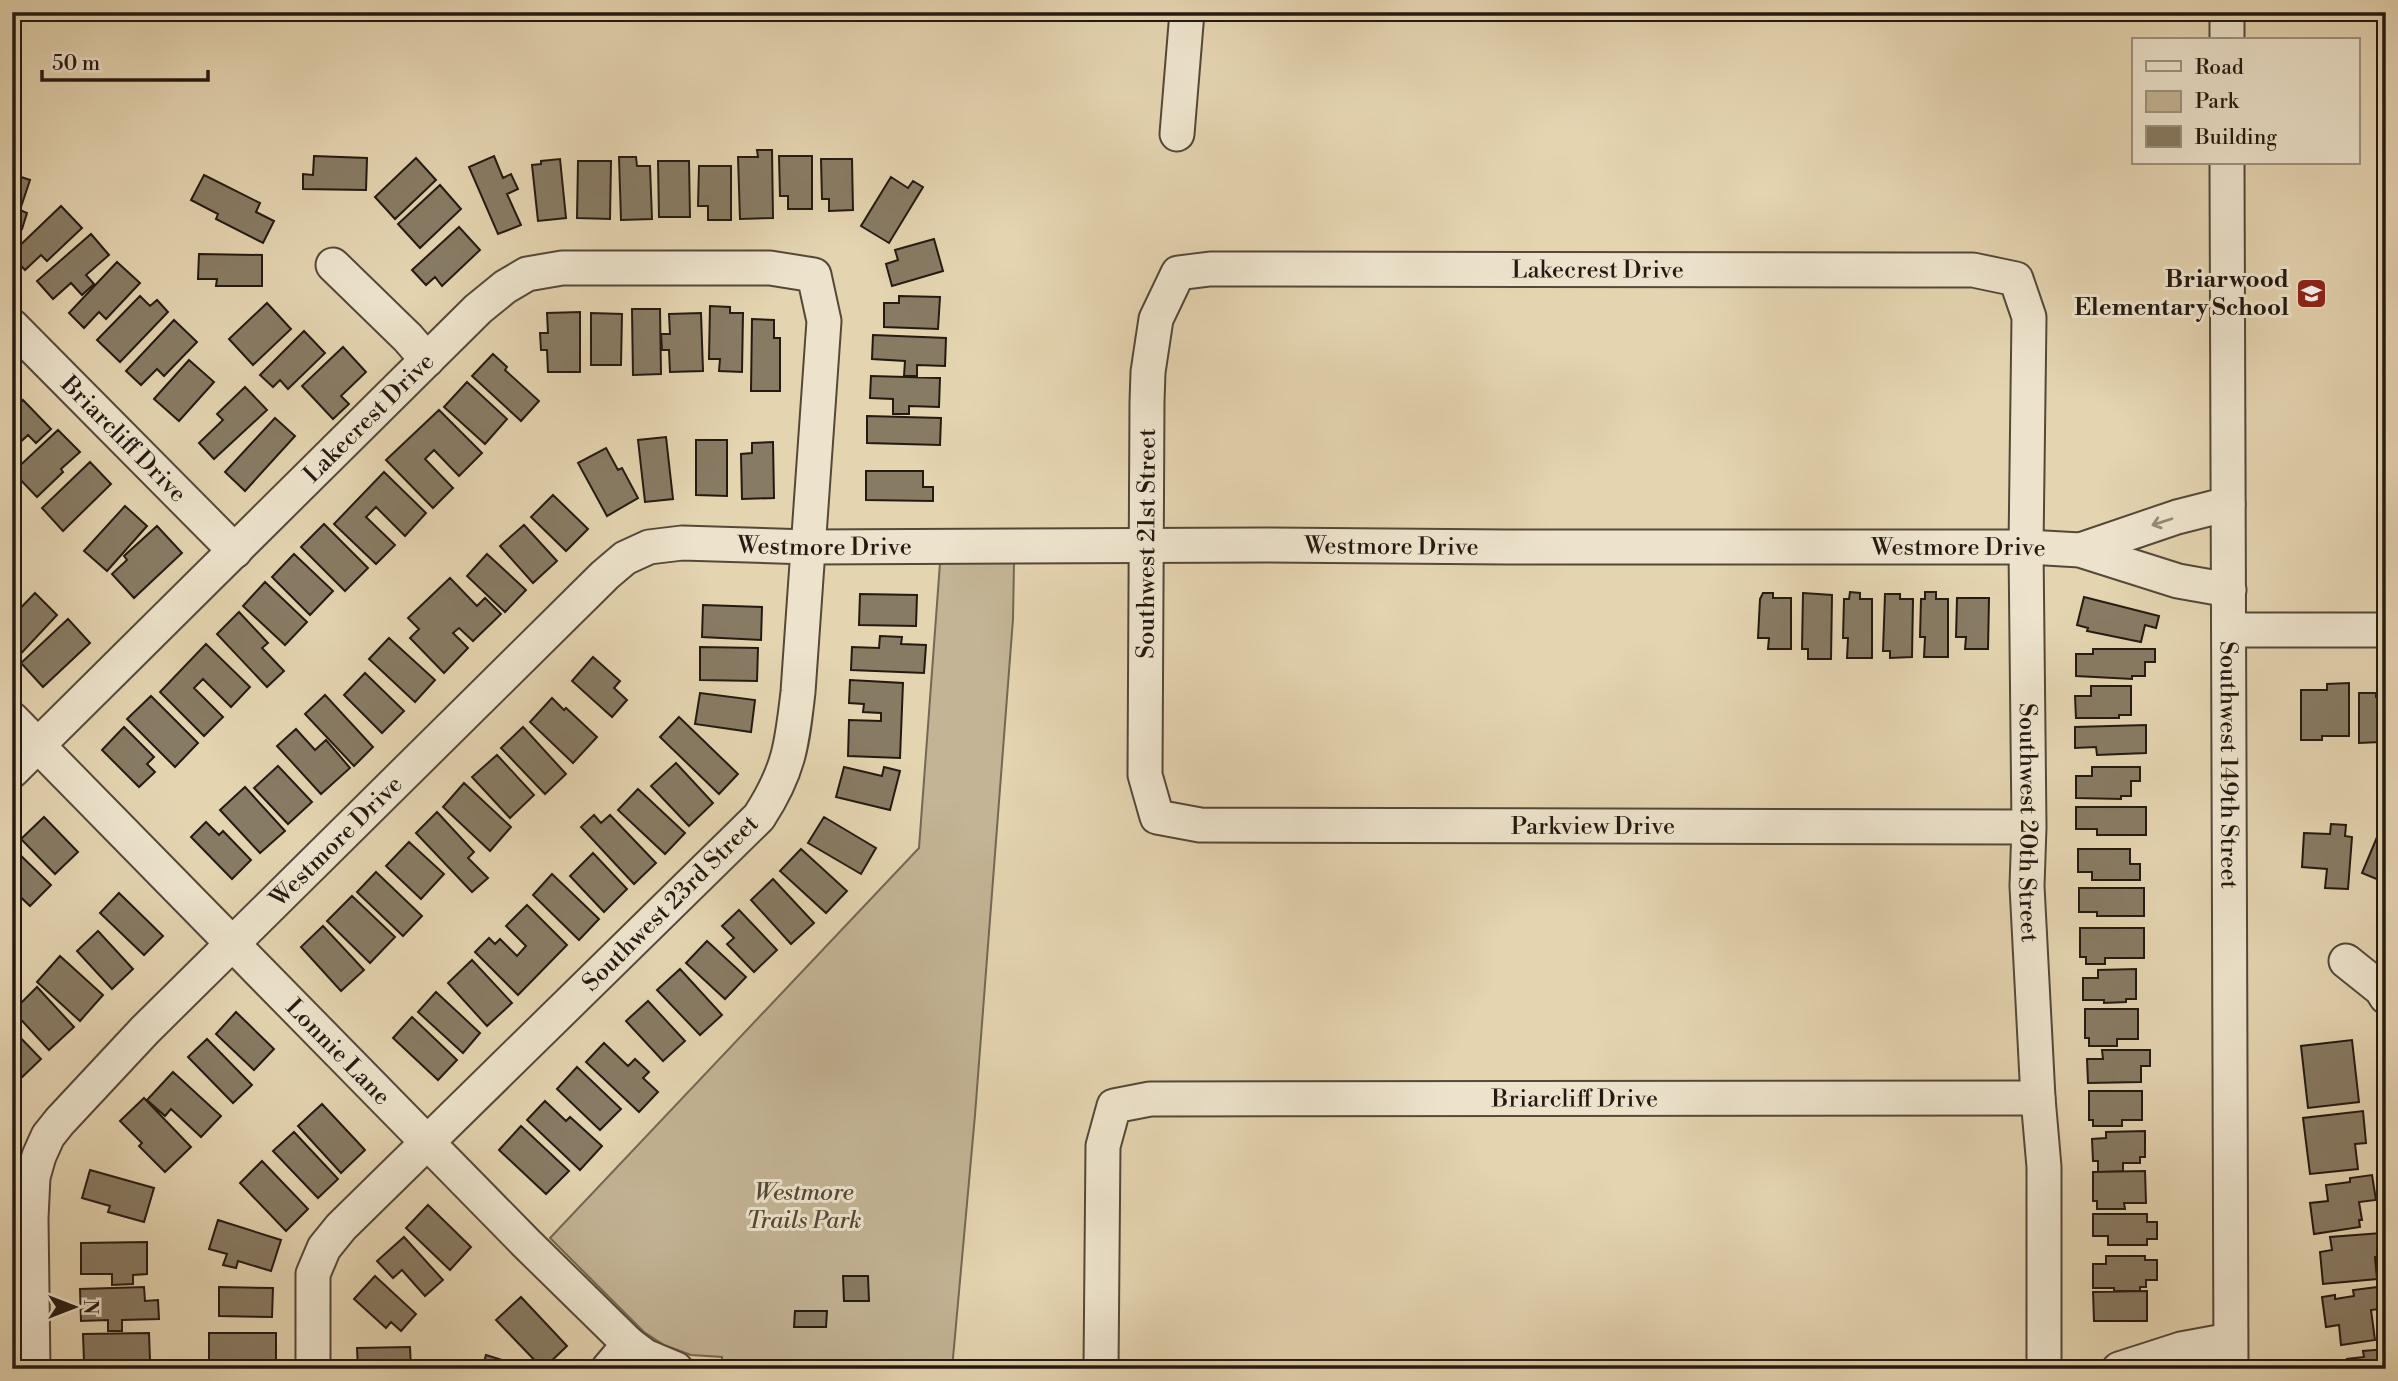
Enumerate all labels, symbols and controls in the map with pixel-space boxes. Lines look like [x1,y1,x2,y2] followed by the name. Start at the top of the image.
[42,38,208,82] scale bar
[2132,38,2360,164] legend
[52,51,100,77] text: 50 m
[2195,55,2244,81] text: Road
[2195,89,2240,115] text: Park
[2194,125,2277,151] text: Building
[1512,255,1684,286] street label: Lakecrest Drive
[2074,265,2289,323] place label: Briarwood Elementary School
[2295,276,2329,310] school or university icon: Briarwood Elementary School
[297,347,441,490] street label: Lakecrest Drive
[53,369,192,509] street label: Briarcliff Drive
[1132,428,1163,659] street label: Southwest 21st Street
[2151,516,2173,529] one-way arrow
[736,531,912,563] street label: Westmore Drive
[1303,531,1479,563] street label: Westmore Drive
[1870,533,2046,564] street label: Westmore Drive
[2213,641,2243,890] street label: Southwest 149th Street
[2011,703,2044,944] street label: Southwest 20th Street
[263,770,409,915] street label: Westmore Drive
[576,809,766,998] street label: Southwest 23rd Street
[1511,812,1675,842] street label: Parkview Drive
[279,993,396,1112] street label: Lonnie Lane
[1491,1084,1658,1115] street label: Briarcliff Drive
[746,1178,862,1236] park label: Westmore Trails Park
[38,1272,108,1342] north arrow
[78,1299,102,1315] text: N

